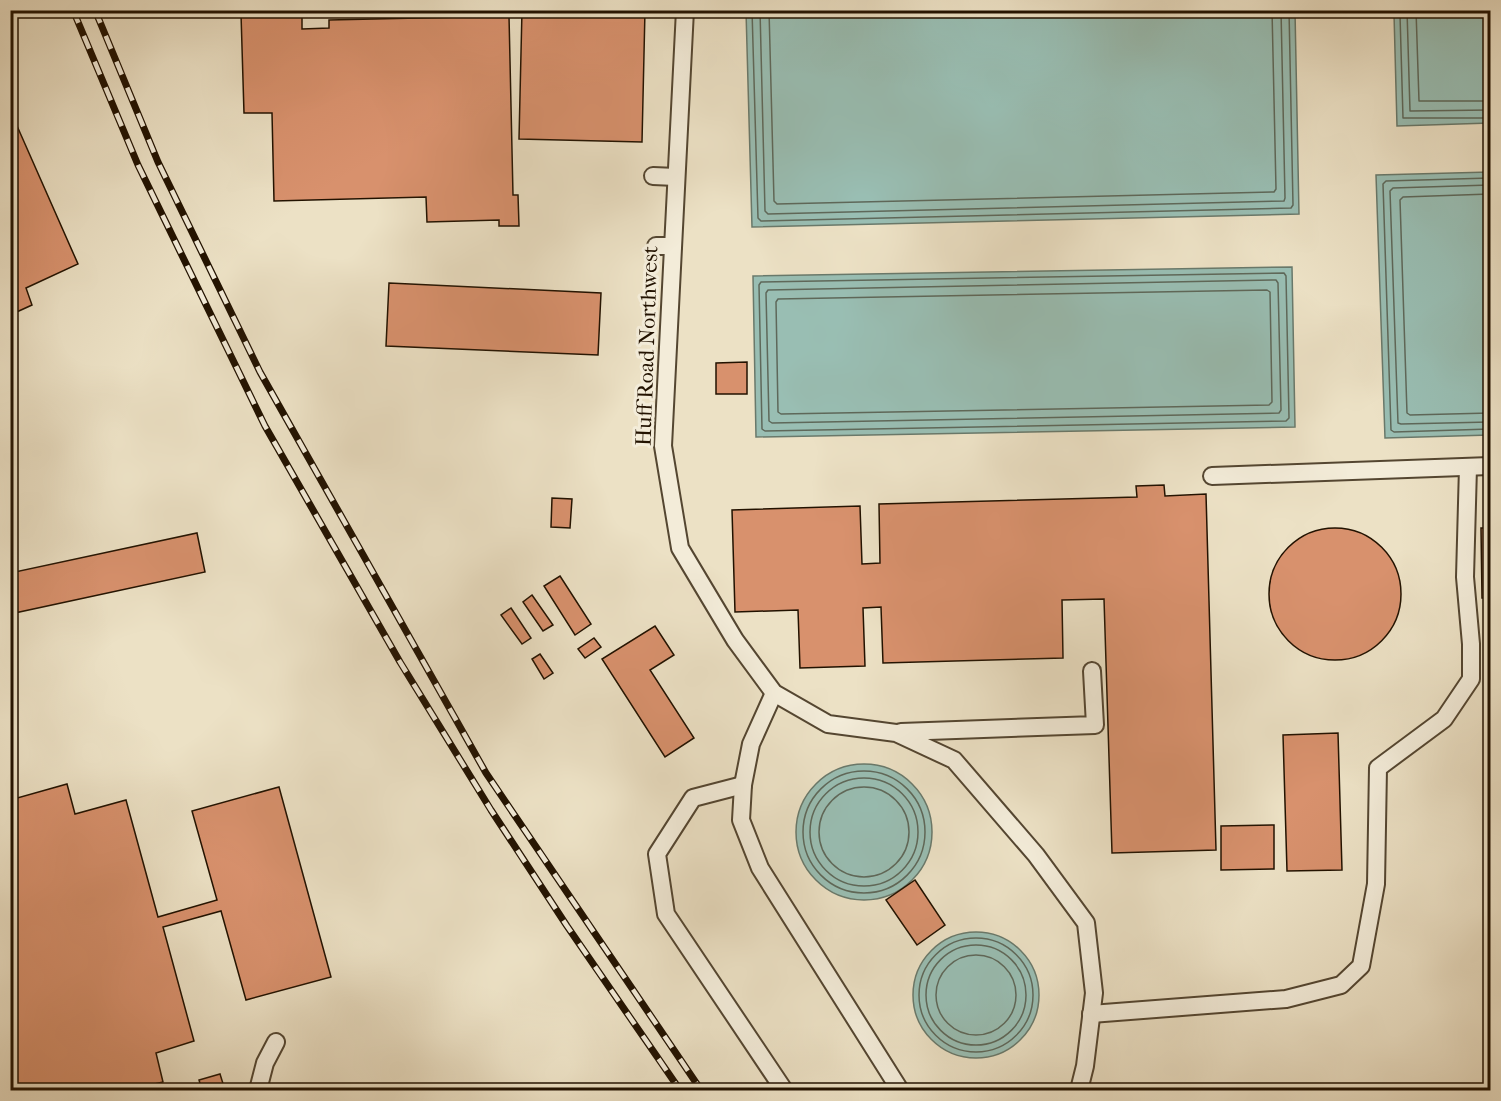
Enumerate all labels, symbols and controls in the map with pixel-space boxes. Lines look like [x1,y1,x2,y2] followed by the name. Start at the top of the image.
[631,245,663,447] street label: Huff Road Northwest

